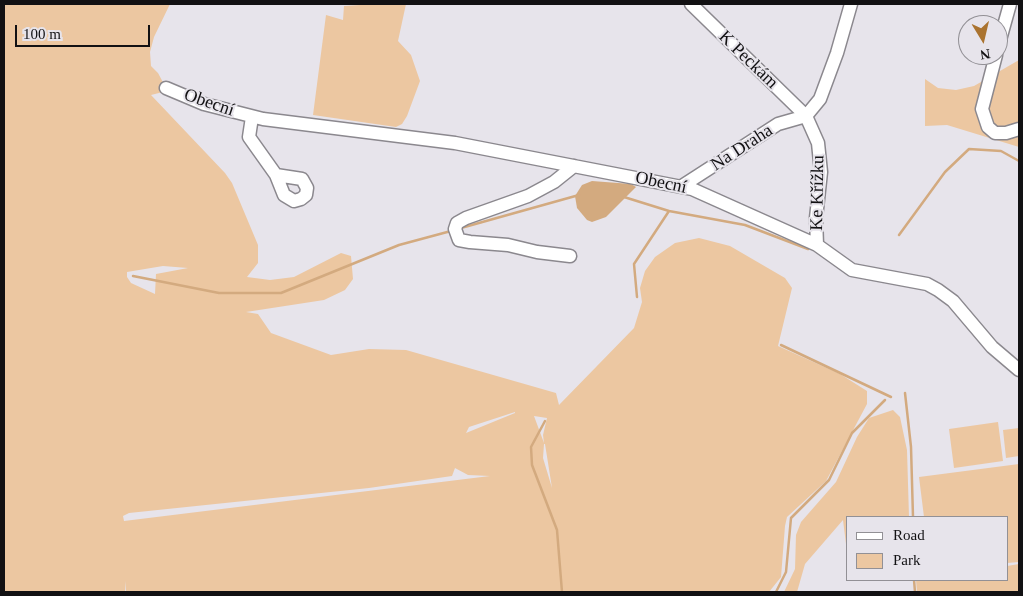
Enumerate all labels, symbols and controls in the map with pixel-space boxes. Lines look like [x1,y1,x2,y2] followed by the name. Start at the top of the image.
[18,15,152,47] scale bar
[958,15,1008,65] north arrow
[23,26,61,42] text: 100 m
[714,26,782,94] street label: K Peckám
[979,46,991,63] text: N
[181,84,237,122] street label: Obecní
[707,120,777,176] street label: Na Draha
[807,155,829,231] street label: Ke Křížku
[633,167,689,199] street label: Obecní
[846,516,1008,581] legend
[893,527,925,543] text: Road
[893,552,921,568] text: Park

